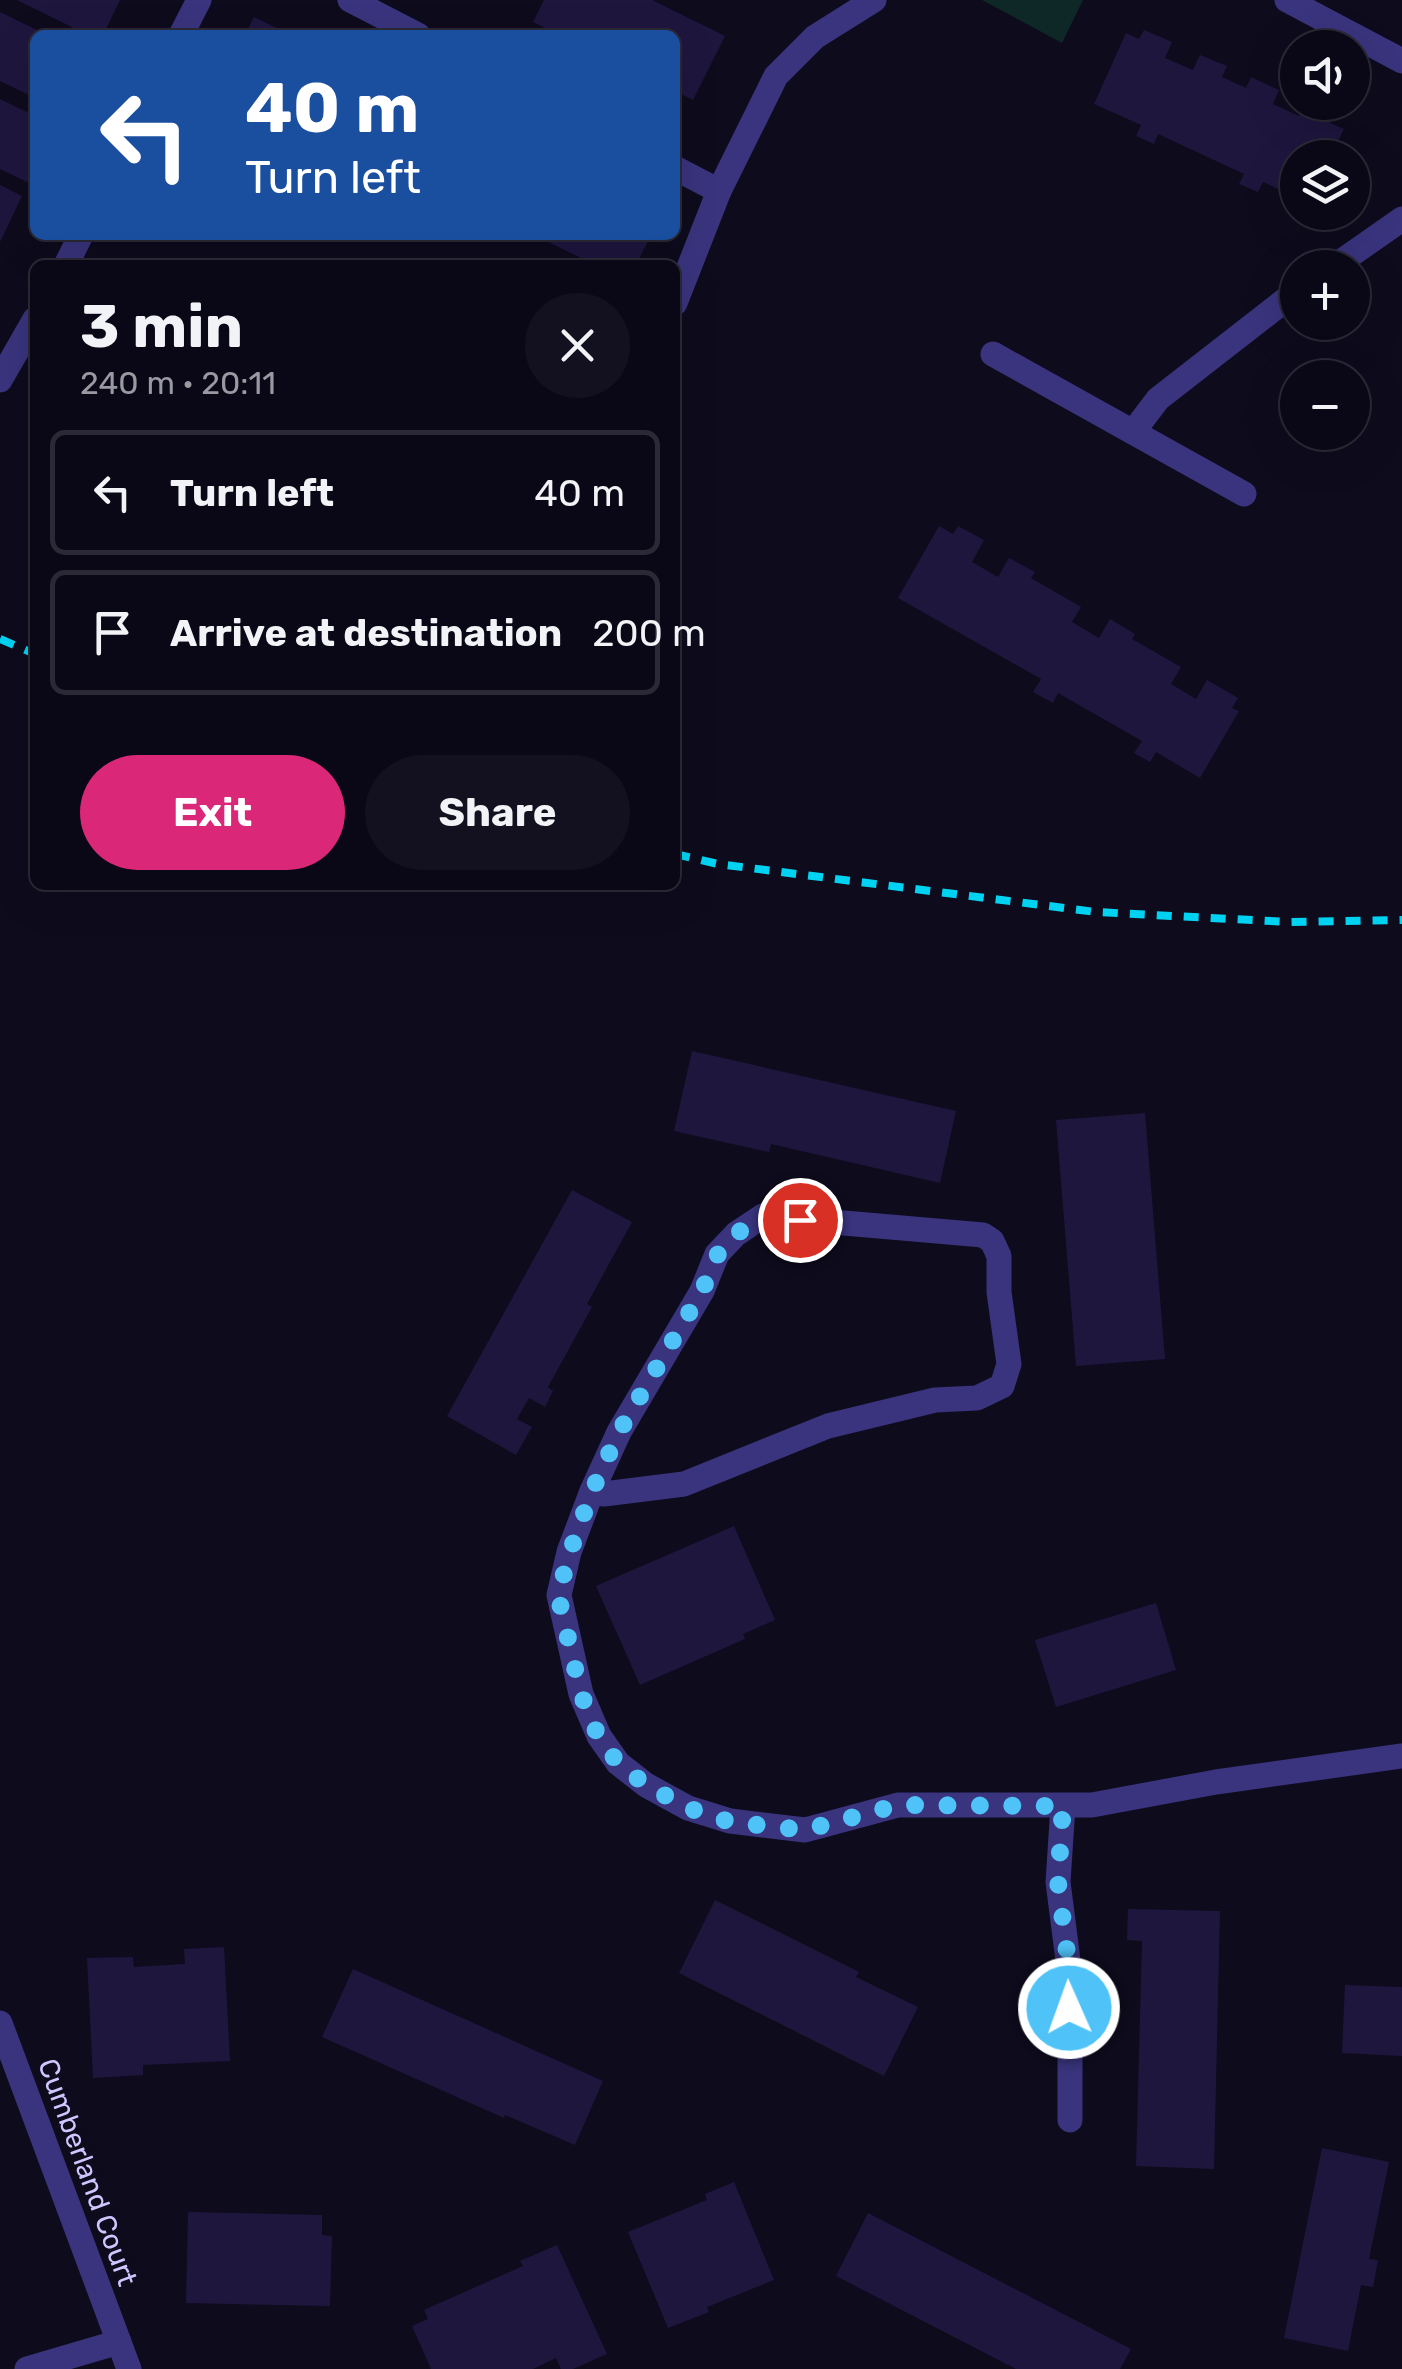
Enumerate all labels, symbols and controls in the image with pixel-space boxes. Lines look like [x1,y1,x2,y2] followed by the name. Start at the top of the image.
[1280,30,1370,450] map controls
[1280,30,1370,120] button: sound
[245,67,419,150] text: 40 m
[80,70,210,200] icon: left
[1280,140,1370,230] button: layers
[245,151,421,204] text: Turn left
[1280,250,1370,340] button: +
[80,291,243,362] text: 3 min
[525,293,630,398] button: close
[1280,360,1370,450] button: −
[80,364,276,402] text: 240 m · 20:11
[85,465,140,520] icon: left
[170,470,334,516] text: Turn left
[534,470,625,516] text: 40 m
[85,605,140,660] icon: arrive
[170,610,562,656] text: Arrive at destination
[592,610,706,656] text: 200 m
[80,755,345,870] button: Exit
[365,755,630,870] button: Share
[758,1178,843,1263] pin
[773,1193,828,1248] icon: arrive
[1017,1956,1121,2060] position arrow
[31,2054,144,2290] street label: Cumberland Court

